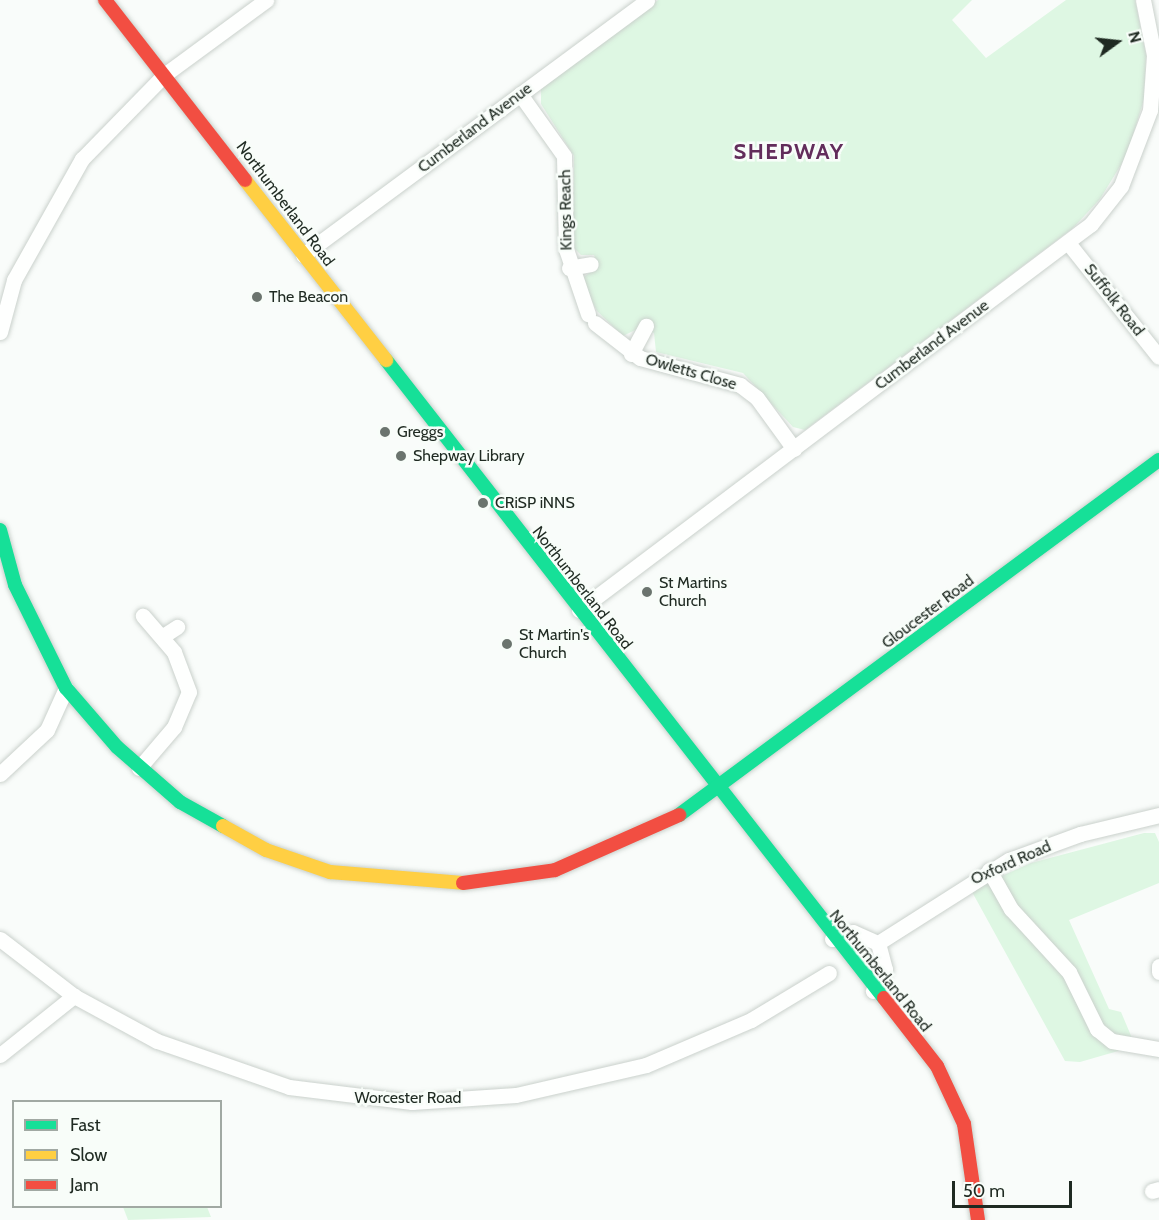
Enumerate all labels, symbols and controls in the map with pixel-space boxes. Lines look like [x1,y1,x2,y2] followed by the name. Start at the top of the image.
[1087,12,1147,72] north arrow
[1124,29,1146,45] text: N
[414,79,536,177] street label: Cumberland Avenue
[232,138,338,270] street label: Northumberland Road
[734,139,844,165] district label: SHEPWAY
[556,169,576,251] street label: Kings Reach
[1080,260,1148,340] street label: Suffolk Road
[269,287,348,307] place label: The Beacon
[250,290,264,304] marker: The Beacon
[871,296,993,394] street label: Cumberland Avenue
[643,350,739,394] street label: Owletts Close
[397,422,443,442] place label: Greggs
[378,425,392,439] marker: Greggs
[413,446,525,466] place label: Shepway Library
[394,449,408,463] marker: Shepway Library
[495,493,575,513] place label: CRiSP iNNS
[476,496,490,510] marker: CRiSP iNNS
[528,523,636,653] street label: Northumberland Road
[878,571,978,653] street label: Gloucester Road
[659,573,727,611] place label: St Martins Church
[640,585,654,599] marker: St Martins Church
[519,625,589,663] place label: St Martin's Church
[500,637,514,651] marker: St Martin's Church
[968,837,1054,889] street label: Oxford Road
[825,906,935,1036] street label: Northumberland Road
[354,1088,462,1108] street label: Worcester Road
[12,1100,222,1208] legend
[70,1114,101,1136] text: Fast
[70,1144,107,1166] text: Slow
[955,1169,1075,1207] scale bar
[70,1174,99,1196] text: Jam
[963,1180,1005,1202] text: 50 m

